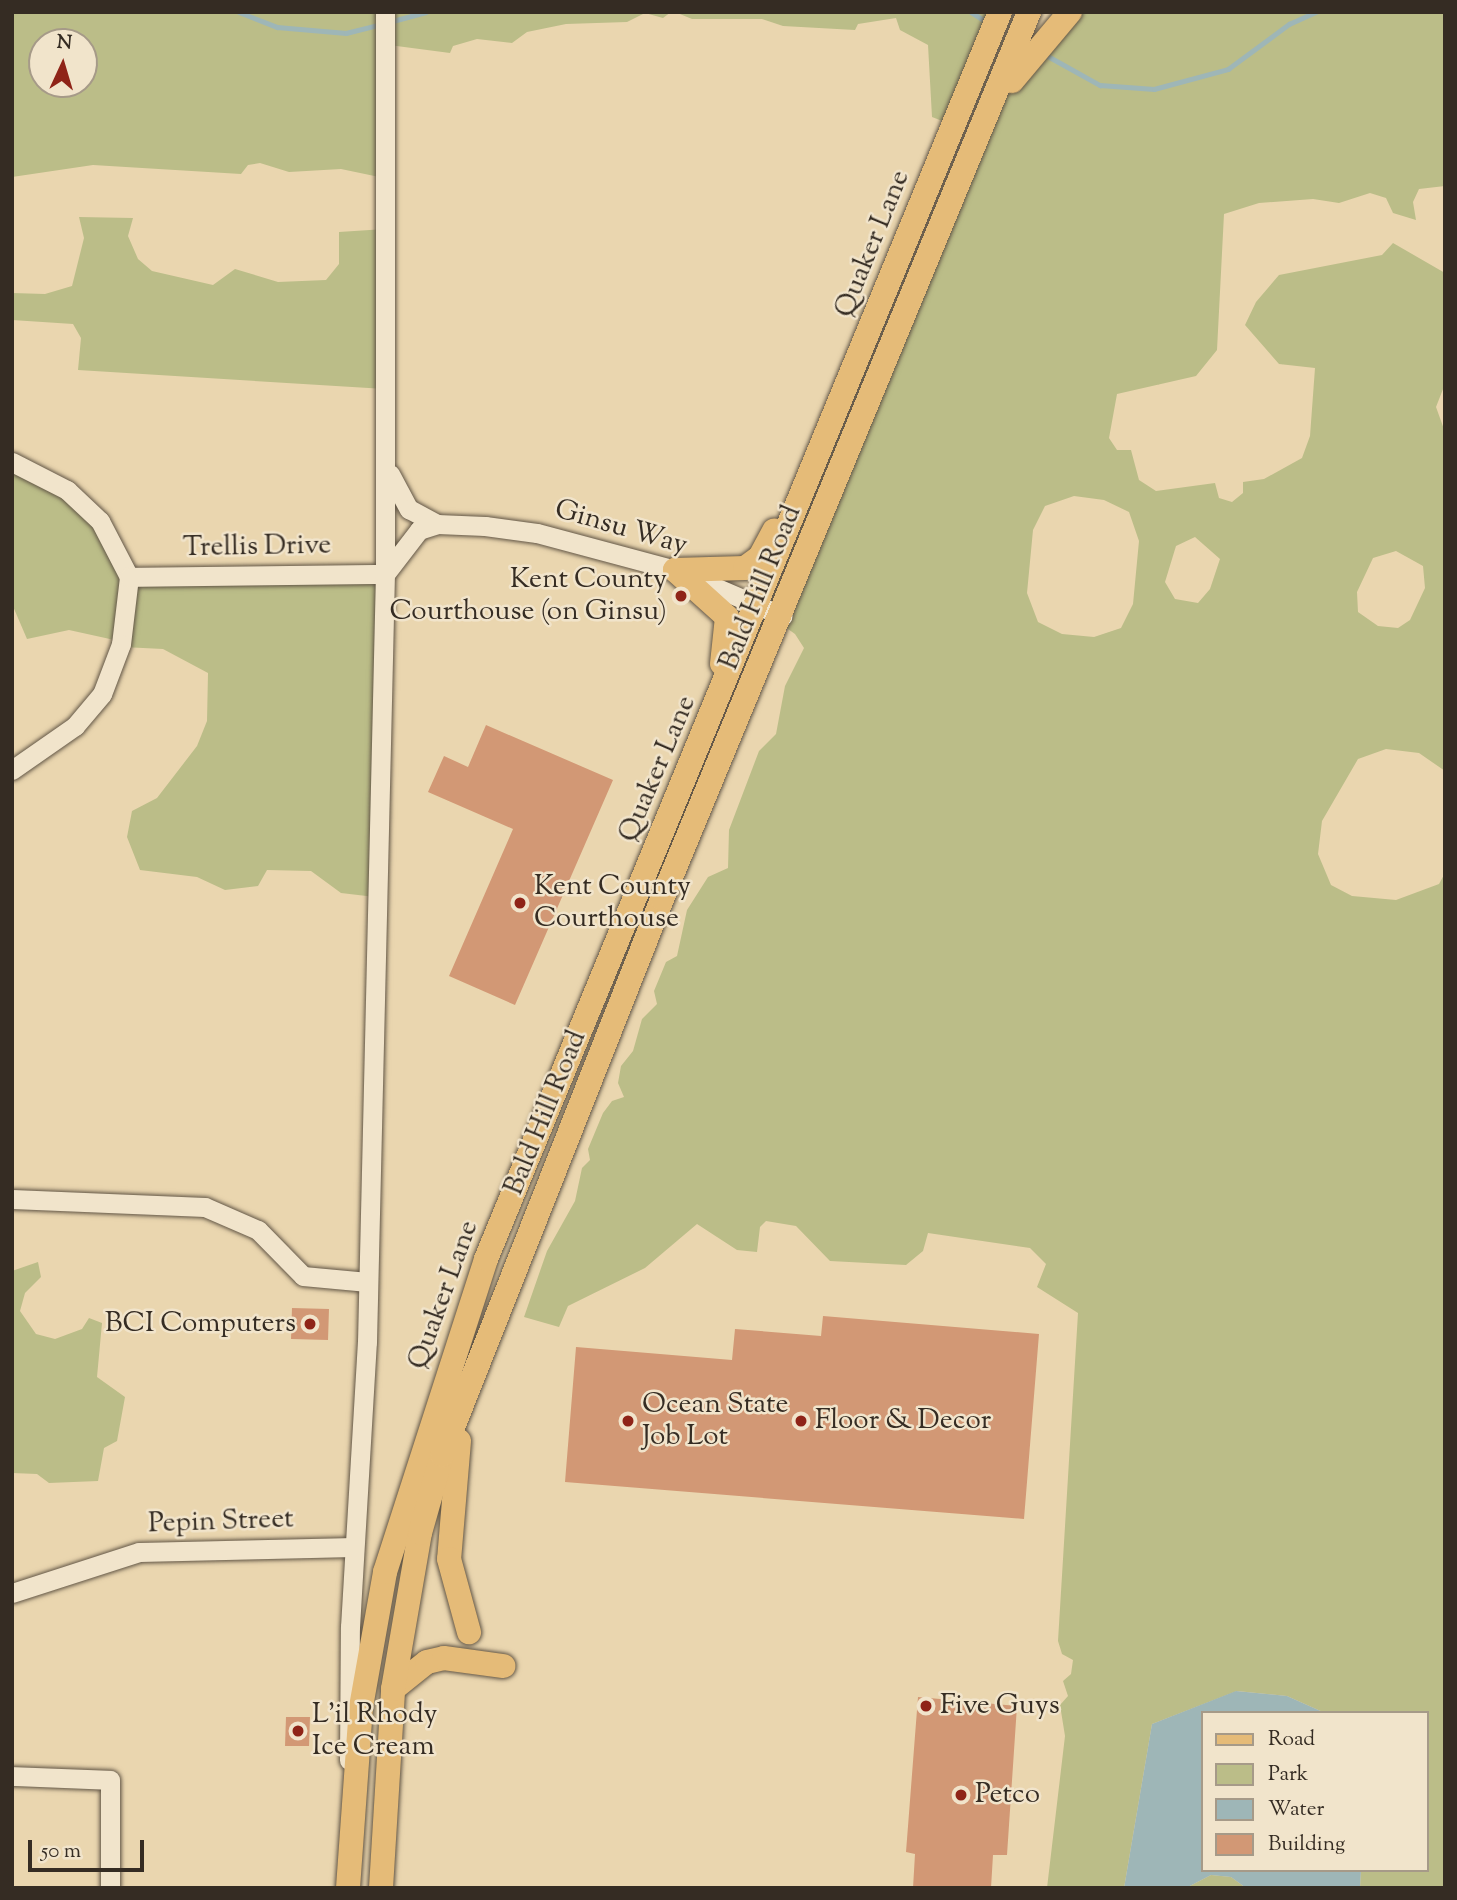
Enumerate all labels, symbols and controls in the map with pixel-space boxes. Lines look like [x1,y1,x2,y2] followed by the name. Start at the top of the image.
[28,28,98,98] north arrow
[56,30,73,58] text: N
[828,165,918,323] street label: Quaker Lane
[551,493,691,563] street label: Ginsu Way
[713,501,809,675] street label: Bald Hill Road
[182,529,332,565] street label: Trellis Drive
[390,563,667,629] place label: Kent County Courthouse (on Ginsu)
[673,588,689,604] marker: Kent County Courthouse (on Ginsu)
[612,691,704,847] street label: Quaker Lane
[534,870,691,936] place label: Kent County Courthouse
[512,895,528,911] marker: Kent County Courthouse
[498,1026,594,1200] street label: Bald Hill Road
[402,1216,486,1374] street label: Quaker Lane
[105,1307,296,1341] place label: BCI Computers
[302,1316,318,1332] marker: BCI Computers
[642,1388,789,1454] place label: Ocean State Job Lot
[815,1404,991,1438] place label: Floor & Decor
[620,1413,636,1429] marker: Ocean State Job Lot
[793,1413,809,1429] marker: Floor & Decor
[148,1503,294,1541] street label: Pepin Street
[940,1689,1060,1723] place label: Five Guys
[312,1698,437,1764] place label: L'il Rhody Ice Cream
[918,1698,934,1714] marker: Five Guys
[1202,1711,1429,1872] legend
[290,1723,306,1739] marker: L'il Rhody Ice Cream
[1268,1725,1315,1755] text: Road
[1268,1760,1308,1790] text: Park
[975,1778,1040,1812] place label: Petco
[953,1787,969,1803] marker: Petco
[1268,1795,1324,1825] text: Water
[32,1826,147,1870] scale bar
[1268,1830,1345,1860] text: Building
[41,1837,81,1867] text: 50 m

